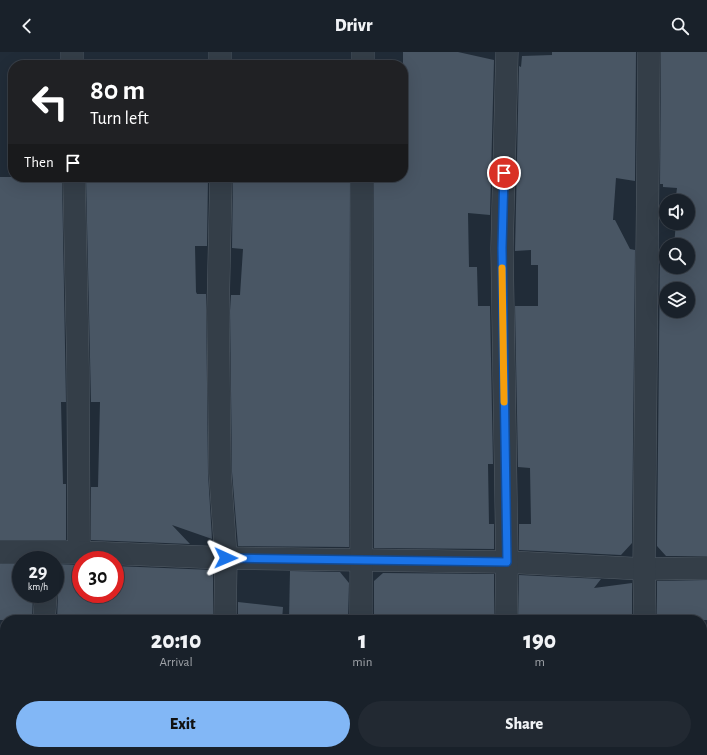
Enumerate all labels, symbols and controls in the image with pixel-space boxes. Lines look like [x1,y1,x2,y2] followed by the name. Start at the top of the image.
[16,15,38,37] icon: back
[669,15,691,37] icon: search
[335,17,372,35] text: Drivr
[24,76,76,128] icon: left
[90,77,145,105] text: 80 m
[90,110,149,128] text: Turn left
[62,152,84,174] icon: arrive
[24,155,54,170] text: Then
[487,156,521,190] pin
[493,162,515,184] icon: arrive
[659,194,695,318] map controls
[659,194,695,230] button: sound
[659,238,695,274] button: search
[659,282,695,318] button: layers
[205,537,247,579] position arrow
[72,551,124,603] speed limit sign: 30
[28,562,48,582] text: 29
[28,582,48,592] text: km/h
[151,629,201,653] text: 20:10
[358,629,367,653] text: 1
[523,629,556,653] text: 190
[159,656,193,669] text: Arrival
[352,656,372,669] text: min
[535,656,545,669] text: m
[16,701,350,747] button: Exit
[358,701,691,747] button: Share

